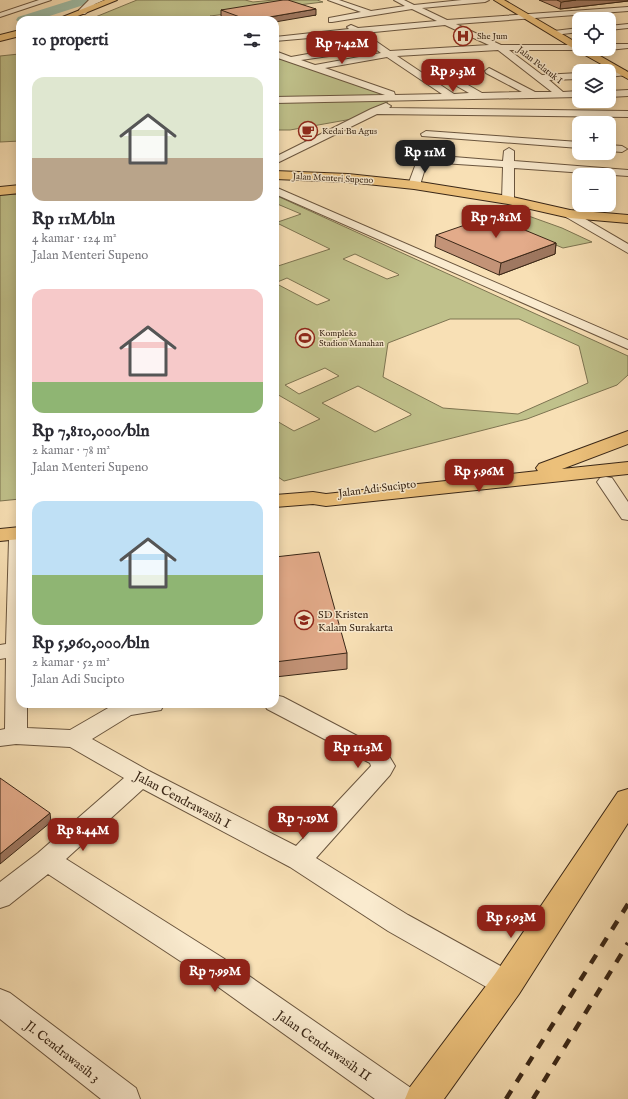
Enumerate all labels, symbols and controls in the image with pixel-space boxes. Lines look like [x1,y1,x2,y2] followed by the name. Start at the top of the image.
[572,12,616,212] map controls
[572,12,616,56] button: locate
[452,25,474,47] hospital icon: She Jum
[241,29,263,51] icon: filters
[32,30,109,51] text: 10 properti
[301,31,383,65] pin: Rp 7.42M
[477,31,508,42] place label: She Jum
[315,35,369,52] text: Rp 7.42M
[514,44,565,87] street label: Jalan Pelatuk I
[416,59,490,93] pin: Rp 9.3M
[430,63,476,80] text: Rp 9.3M
[572,64,616,108] button: layers
[112,103,184,175] icon: home
[572,116,616,160] button: +
[297,120,319,142] cafe icon: Kedai Bu Agus
[322,126,377,137] place label: Kedai Bu Agus
[392,140,458,174] pin: Rp 11M
[404,144,446,161] text: Rp 11M
[572,168,616,212] button: −
[291,171,374,186] street label: Jalan Menteri Supeno
[455,205,537,239] pin: Rp 7.81M
[32,209,115,230] text: Rp 11M/bln
[471,209,521,226] text: Rp 7.81M
[32,230,117,247] text: 4 kamar · 124 m²
[32,247,148,264] text: Jalan Menteri Supeno
[112,315,184,387] icon: home
[294,327,316,349] sports icon: Kompleks Stadion Manahan
[319,328,384,349] place label: Kompleks Stadion Manahan
[32,421,150,442] text: Rp 7,810,000/bln
[32,442,110,459] text: 2 kamar · 78 m²
[32,459,148,476] text: Jalan Menteri Supeno
[438,459,520,493] pin: Rp 5.96M
[454,463,504,480] text: Rp 5.96M
[335,477,417,501] street label: Jalan Adi Sucipto
[112,527,184,599] icon: home
[318,608,393,635] place label: SD Kristen Kalam Surakarta
[293,609,315,631] school or university icon: SD Kristen Kalam Surakarta
[32,633,150,654] text: Rp 5,960,000/bln
[32,654,110,671] text: 2 kamar · 52 m²
[32,671,124,688] text: Jalan Adi Sucipto
[317,735,399,769] pin: Rp 11.3M
[333,739,383,756] text: Rp 11.3M
[130,767,234,833] street label: Jalan Cendrawasih I
[262,806,344,840] pin: Rp 7.19M
[277,810,329,827] text: Rp 7.19M
[42,818,124,852] pin: Rp 8.44M
[57,822,109,839] text: Rp 8.44M
[470,905,552,939] pin: Rp 5.93M
[486,909,536,926] text: Rp 5.93M
[174,959,256,993] pin: Rp 7.99M
[189,963,241,980] text: Rp 7.99M
[271,1006,374,1086] street label: Jalan Cendrawasih II
[20,1016,103,1087] street label: Jl. Cendrawasih 3

